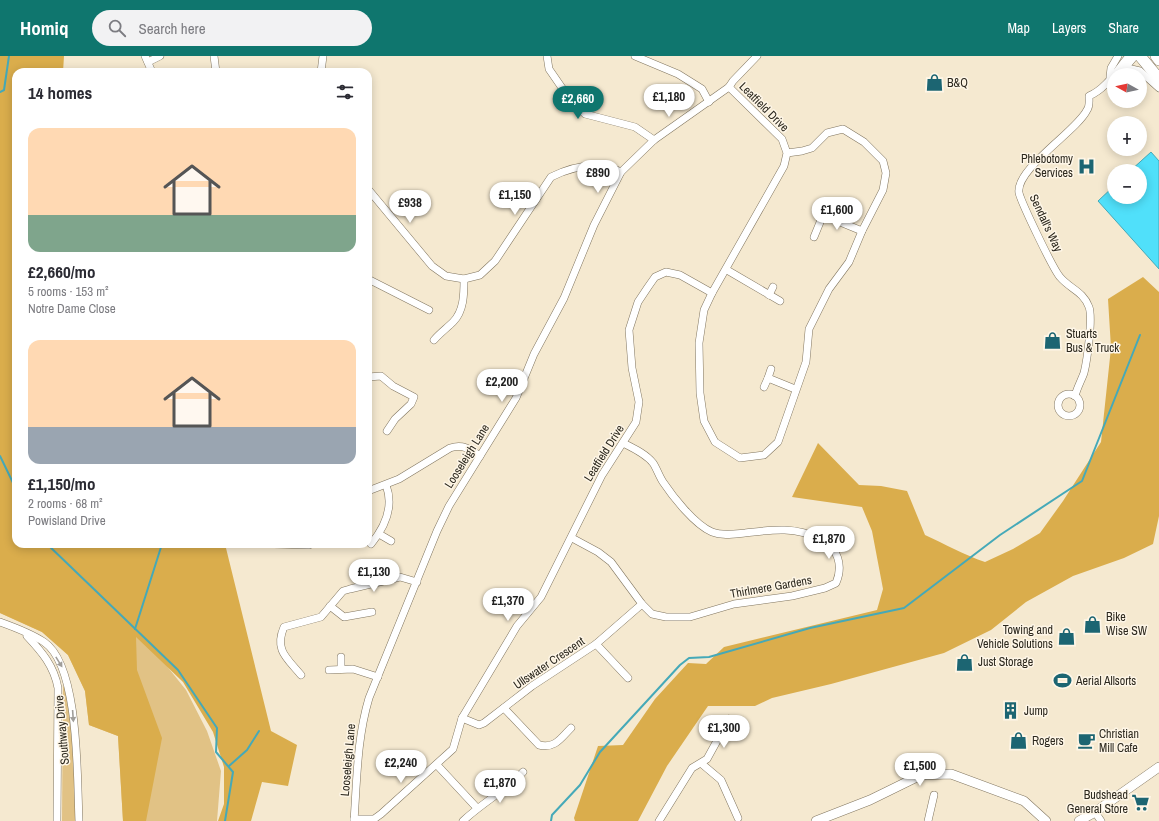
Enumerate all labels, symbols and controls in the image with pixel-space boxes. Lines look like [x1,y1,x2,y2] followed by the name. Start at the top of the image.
[92,10,372,46] search box
[20,15,68,41] text: Homiq
[106,17,128,39] icon: search
[138,18,206,39] text: Search here
[1008,19,1030,37] text: Map
[1052,19,1086,37] text: Layers
[1108,19,1139,37] text: Share
[1107,68,1147,108] north arrow
[1107,68,1147,204] map controls
[924,73,944,93] shop icon: B&Q
[947,75,968,91] place label: B&Q
[736,79,792,135] street label: Leatfield Drive
[28,81,92,104] text: 14 homes
[334,81,356,103] icon: filters
[636,84,702,118] pin: £1,180
[545,86,611,120] pin: £2,660
[653,88,685,105] text: £1,180
[562,90,594,107] text: £2,660
[1107,116,1147,156] button: +
[1021,151,1073,181] place label: Phlebotomy Services
[156,154,228,226] icon: home
[1076,156,1096,176] hospital icon: Phlebotomy Services
[574,160,622,194] pin: £890
[586,164,610,181] text: £890
[1107,164,1147,204] button: −
[482,182,548,216] pin: £1,150
[499,186,531,203] text: £1,150
[386,190,434,224] pin: £938
[1026,192,1066,254] street label: Sendall's Way
[398,194,422,211] text: £938
[804,197,870,231] pin: £1,600
[821,201,853,218] text: £1,600
[28,260,95,283] text: £2,660/mo
[28,283,109,300] text: 5 rooms · 153 m²
[28,300,116,317] text: Notre Dame Close
[1066,326,1119,356] place label: Stuarts Bus & Truck
[1043,331,1063,351] shop icon: Stuarts Bus & Truck
[156,366,228,438] icon: home
[469,369,535,403] pin: £2,200
[486,373,518,390] text: £2,200
[441,421,493,491] street label: Looseleigh Lane
[580,422,628,484] street label: Leatfield Drive
[28,472,95,495] text: £1,150/mo
[28,495,103,512] text: 2 rooms · 68 m²
[28,512,106,529] text: Powisland Drive
[796,526,862,560] pin: £1,870
[813,530,845,547] text: £1,870
[341,559,407,593] pin: £1,130
[358,563,390,580] text: £1,130
[729,572,813,602] street label: Thirlmere Gardens
[475,588,541,622] pin: £1,370
[492,592,524,609] text: £1,370
[1106,609,1148,639] place label: Bike Wise SW
[1083,614,1103,634] shop icon: Bike Wise SW
[977,622,1053,652] place label: Towing and Vehicle Solutions
[1056,627,1076,647] shop icon: Towing and Vehicle Solutions
[510,633,588,693] street label: Ullswater Crescent
[955,652,975,672] shop icon: Just Storage
[978,654,1033,670] place label: Just Storage
[55,656,62,667] one-way arrow
[1053,671,1073,691] sports icon: Aerial Allsorts
[1075,673,1136,689] place label: Aerial Allsorts
[51,695,73,765] street label: Southway Drive
[1001,701,1021,721] building icon: Jump
[1024,703,1048,719] place label: Jump
[70,710,77,722] one-way arrow
[691,715,757,749] pin: £1,300
[708,719,740,736] text: £1,300
[337,723,359,797] street label: Looseleigh Lane
[1099,726,1139,756] place label: Christian Mill Cafe
[1009,731,1029,751] shop icon: Rogers
[1076,731,1096,751] cafe icon: Christian Mill Cafe
[1032,733,1064,749] place label: Rogers
[368,750,434,784] pin: £2,240
[887,753,953,787] pin: £1,500
[385,754,417,771] text: £2,240
[904,757,936,774] text: £1,500
[467,770,533,804] pin: £1,870
[484,774,516,791] text: £1,870
[1067,787,1128,817] place label: Budshead General Store
[1131,792,1151,812] supermarket icon: Budshead General Store

